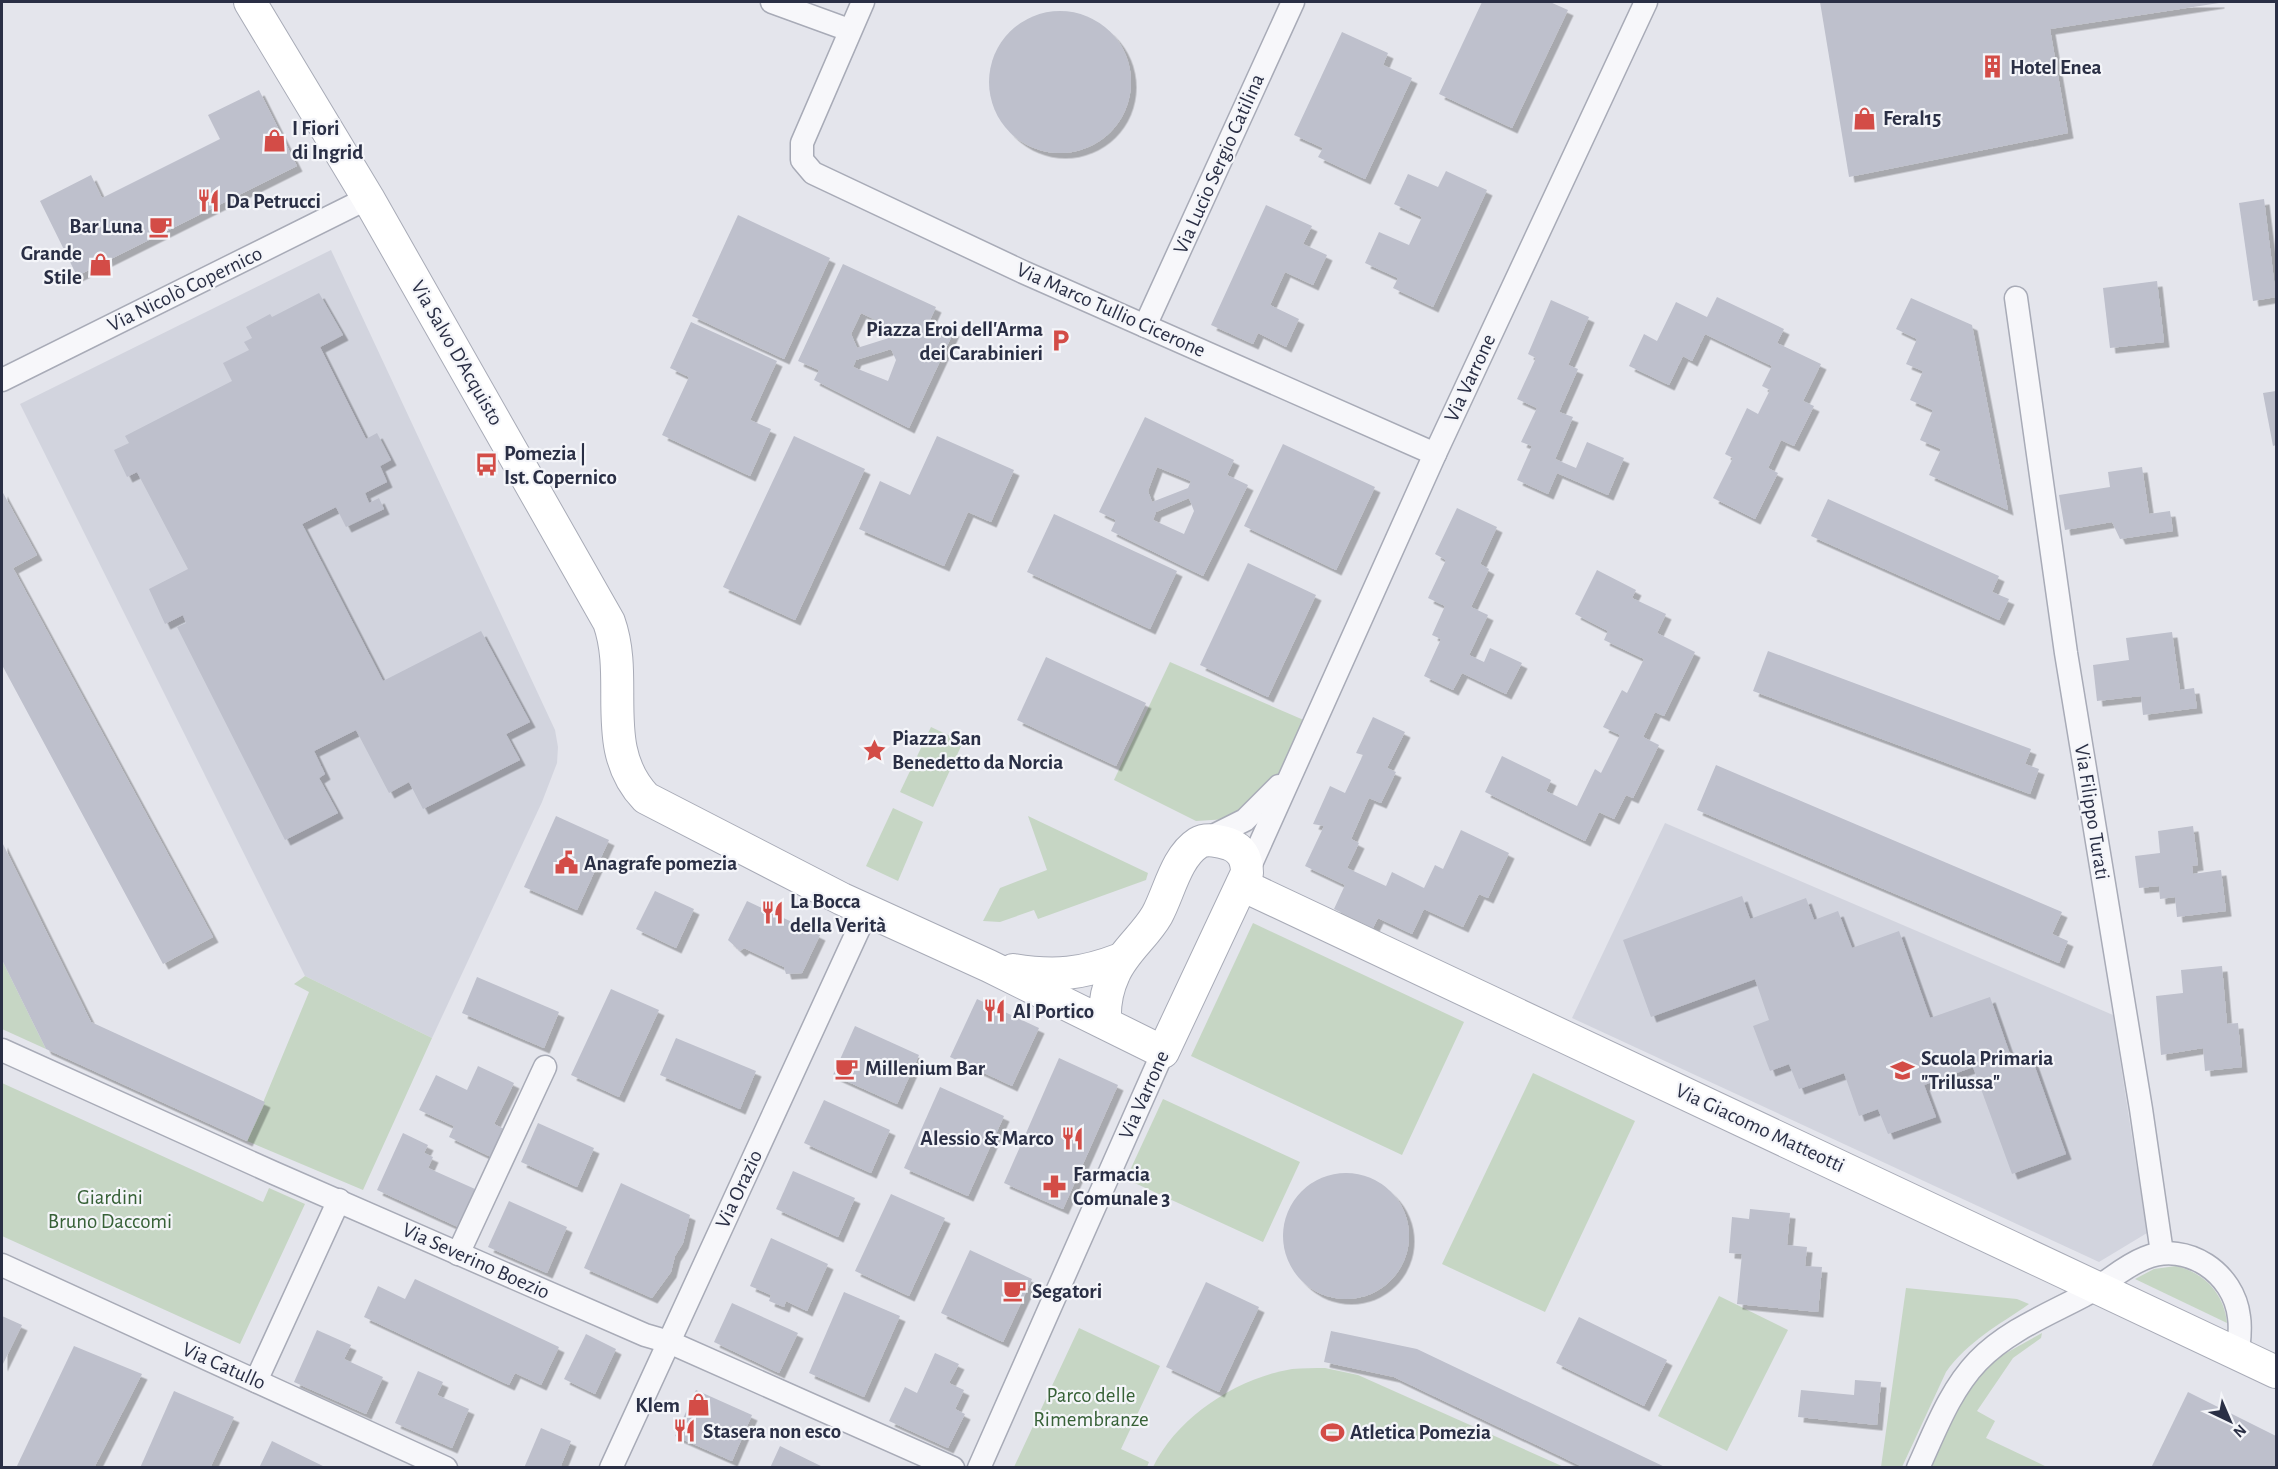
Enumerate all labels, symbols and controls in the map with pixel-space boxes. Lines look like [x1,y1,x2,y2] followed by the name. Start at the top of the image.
[1979,54,2005,80] building icon: Hotel Enea
[2010,57,2102,78] place label: Hotel Enea
[1170,71,1268,257] street label: Via Lucio Sergio Catilina
[1852,105,1878,131] shop icon: Feral15
[1883,108,1941,129] place label: Feral15
[292,118,363,163] place label: I Fiori di Ingrid
[261,127,287,153] shop icon: I Fiori di Ingrid
[195,188,221,214] restaurant icon: Da Petrucci
[226,191,321,212] place label: Da Petrucci
[148,213,174,239] cafe icon: Bar Luna
[69,216,143,237] place label: Bar Luna
[104,242,266,336] street label: Via Nicolò Copernico
[21,243,82,288] place label: Grande Stile
[87,252,113,278] shop icon: Grande Stile
[1013,259,1209,361] street label: Via Marco Tullio Cicerone
[407,277,507,429] street label: Via Salvo D'Acquisto
[866,319,1043,364] place label: Piazza Eroi dell'Arma dei Carabinieri
[1048,328,1074,354] parking icon: Piazza Eroi dell'Arma dei Carabinieri
[1441,331,1499,425] street label: Via Varrone
[504,443,617,488] place label: Pomezia | Ist. Copernico
[473,452,499,478] bus stop icon: Pomezia | Ist. Copernico
[892,728,1063,773] place label: Piazza San Benedetto da Norcia
[861,737,887,763] place icon: Piazza San Benedetto da Norcia
[2071,743,2113,881] street label: Via Filippo Turati
[553,850,579,876] public building icon: Anagrafe pomezia
[584,853,737,874] place label: Anagrafe pomezia
[790,891,886,936] place label: La Bocca della Verità
[759,900,785,926] restaurant icon: La Bocca della Verità
[982,998,1008,1024] restaurant icon: Al Portico
[1013,1001,1094,1022] place label: Al Portico
[1115,1048,1173,1142] street label: Via Varrone
[1921,1048,2053,1093] place label: Scuola Primaria "Trilussa"
[834,1055,860,1081] cafe icon: Millenium Bar
[1890,1057,1916,1083] school or university icon: Scuola Primaria "Trilussa"
[865,1058,986,1079] place label: Millenium Bar
[1672,1080,1848,1176] street label: Via Giacomo Matteotti
[1059,1125,1085,1151] restaurant icon: Alessio & Marco
[920,1128,1054,1149] place label: Alessio & Marco
[712,1147,766,1231] street label: Via Orazio
[1073,1164,1170,1209] place label: Farmacia Comunale 3
[1042,1173,1068,1199] pharmacy icon: Farmacia Comunale 3
[48,1187,172,1232] park label: Giardini Bruno Daccomi
[399,1219,553,1303] street label: Via Severino Boezio
[1001,1278,1027,1304] cafe icon: Segatori
[1032,1281,1102,1302] place label: Segatori
[179,1338,269,1394] street label: Via Catullo
[1033,1385,1149,1430] park label: Parco delle Rimembranze
[2200,1391,2260,1451] north arrow
[685,1392,711,1418] shop icon: Klem
[635,1395,680,1416] place label: Klem
[672,1418,698,1444] restaurant icon: Stasera non esco
[1319,1419,1345,1445] sports icon: Atletica Pomezia
[703,1421,841,1442] place label: Stasera non esco
[2230,1421,2249,1441] text: N
[1350,1422,1491,1443] place label: Atletica Pomezia

